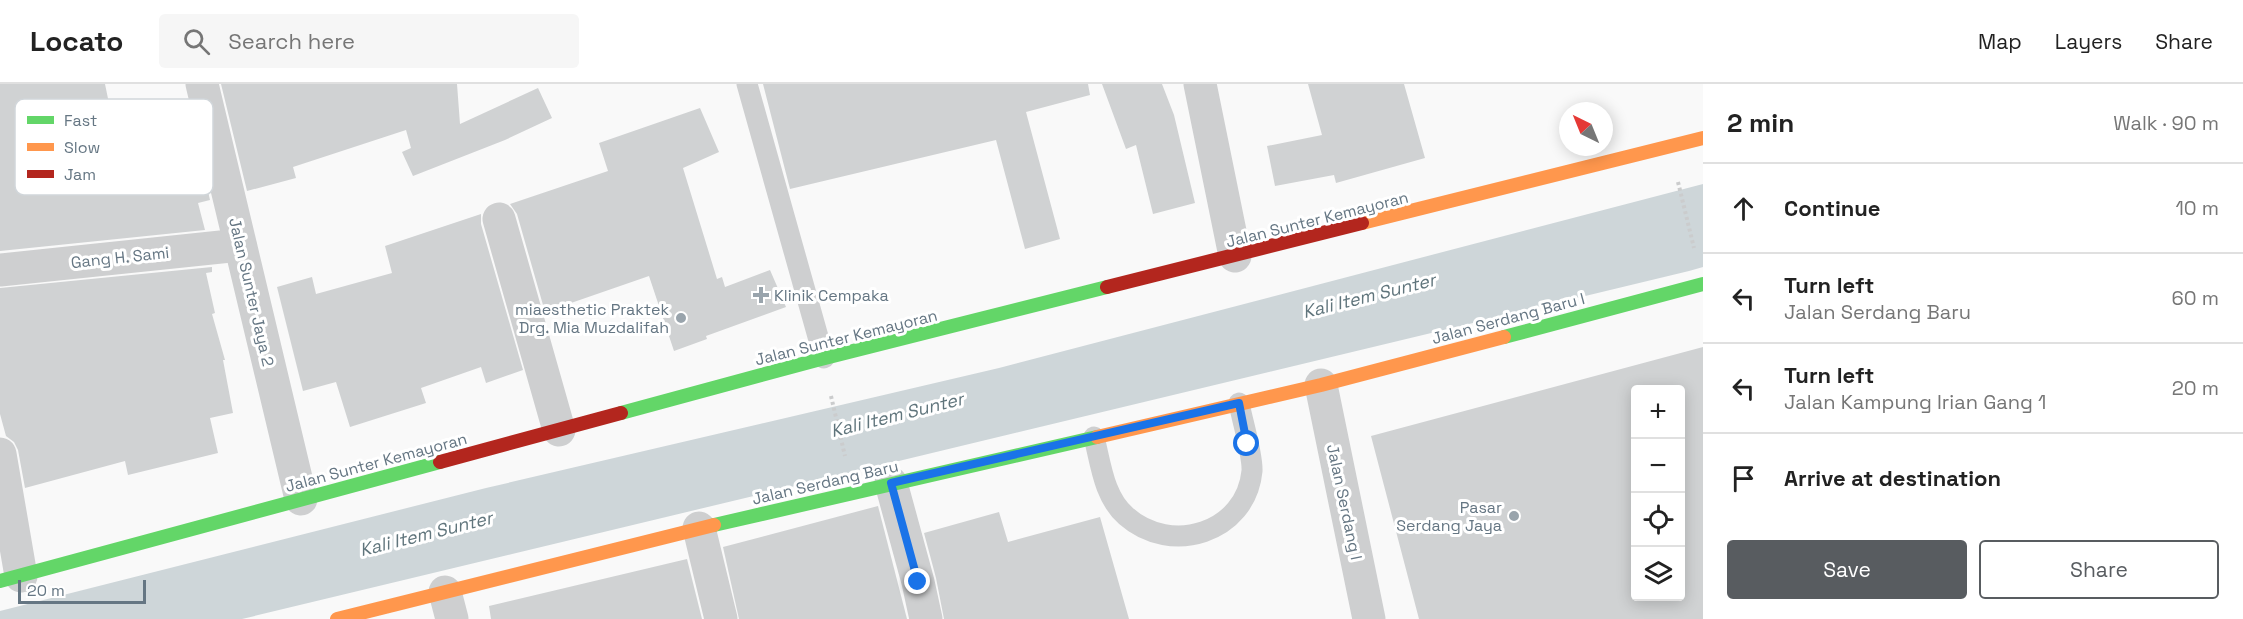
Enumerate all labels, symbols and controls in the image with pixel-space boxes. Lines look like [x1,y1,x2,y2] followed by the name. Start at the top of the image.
[159,14,579,68] search box
[30,23,123,59] text: Locato
[180,25,213,58] icon: search
[228,27,355,55] text: Search here
[1978,28,2022,55] text: Map
[2055,28,2122,55] text: Layers
[2155,28,2213,55] text: Share
[15,99,213,195] legend
[1559,102,1613,156] north arrow
[1727,106,1794,140] text: 2 min
[64,110,97,131] text: Fast
[2113,110,2219,136] text: Walk · 90 m
[64,137,100,158] text: Slow
[64,164,96,185] text: Jam
[1224,187,1411,252] street label: Jalan Sunter Kemayoran
[1727,192,1760,225] icon: ahead
[1784,194,1880,222] text: Continue
[2175,195,2219,221] text: 10 m
[224,216,279,369] street label: Jalan Sunter Jaya 2
[70,242,170,273] street label: Gang H. Sami
[1300,267,1440,323] water label: Kali Item Sunter
[1784,271,1874,299] text: Turn left
[1727,282,1760,315] icon: left
[774,285,889,306] place label: Klinik Cempaka
[2172,285,2219,311] text: 60 m
[752,286,770,304] marker: Klinik Cempaka
[1429,288,1587,349] street label: Jalan Serdang Baru I
[515,299,669,338] place label: miaesthetic Praktek Drg. Mia Muzdalifah
[1784,299,1971,325] text: Jalan Serdang Baru
[753,305,940,370] street label: Jalan Sunter Kemayoran
[674,311,688,325] marker: miaesthetic Praktek Drg. Mia Muzdalifah
[1784,361,1874,389] text: Turn left
[1727,372,1760,405] icon: left
[2172,375,2219,401] text: 20 m
[1631,385,1685,601] map controls
[1631,385,1685,439] button: +
[828,386,968,442] water label: Kali Item Sunter
[1784,389,2046,415] text: Jalan Kampung Irian Gang 1
[283,428,469,497] street label: Jalan Sunter Kemayoran
[1233,430,1259,456] route start
[1631,439,1685,493] button: −
[1322,442,1367,562] street label: Jalan Serdang I
[750,455,900,510] street label: Jalan Serdang Baru
[1727,462,1760,495] icon: arrive
[1784,464,2001,492] text: Arrive at destination
[1631,493,1685,547] button: locate
[1396,497,1502,536] place label: Pasar Serdang Jaya
[357,505,497,561] water label: Kali Item Sunter
[1507,509,1521,523] marker: Pasar Serdang Jaya
[1727,540,1967,599] button: Save
[1979,540,2219,599] button: Share
[1631,547,1685,601] button: layers
[904,568,930,594] route end
[18,577,146,604] scale bar
[27,580,65,601] text: 20 m

